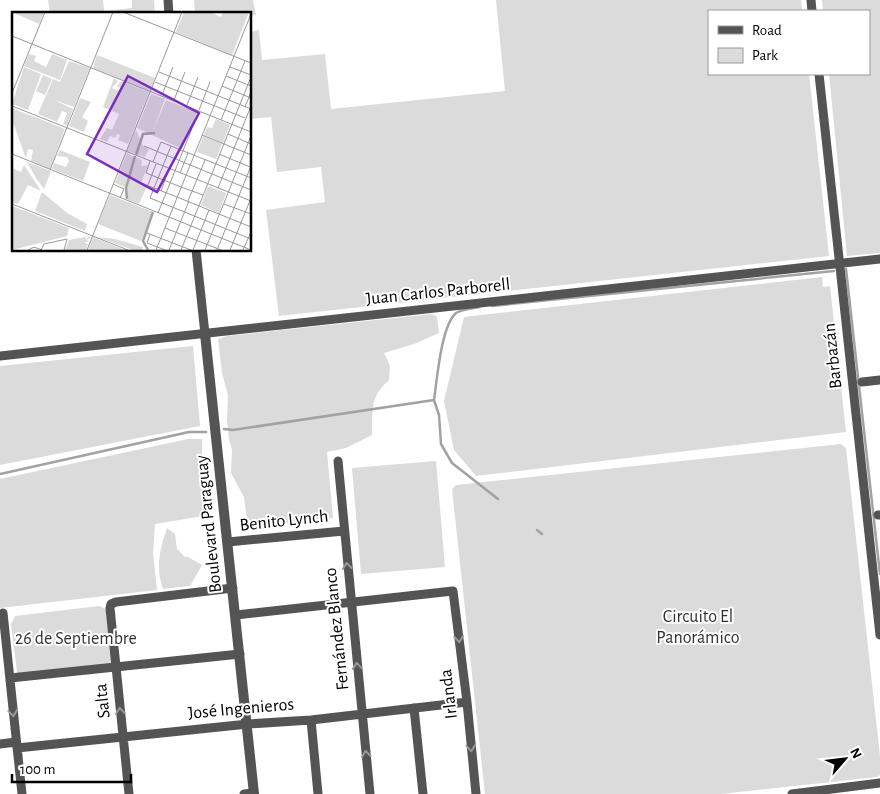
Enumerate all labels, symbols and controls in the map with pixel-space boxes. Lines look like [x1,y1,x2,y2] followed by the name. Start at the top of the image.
[708,10,870,75] legend
[12,12,251,251] inset map
[752,23,782,38] text: Road
[752,48,778,63] text: Park
[365,275,511,309] street label: Juan Carlos Parborell
[821,322,845,390] street label: Barbazán
[193,454,225,594] street label: Boulevard Paraguay
[239,507,329,535] street label: Benito Lynch
[342,562,353,570] one-way arrow
[322,567,352,691] street label: Fernández Blanco
[656,608,740,647] park label: Circuito El Panorámico
[15,630,137,648] park label: 26 de Septiembre
[453,636,464,644] one-way arrow
[352,661,363,669] one-way arrow
[437,668,461,720] street label: Irlanda
[92,683,114,719] street label: Salta
[187,695,295,723] street label: José Ingenieros
[115,706,126,714] one-way arrow
[7,709,18,717] one-way arrow
[820,734,870,784] north arrow
[466,744,477,752] one-way arrow
[847,746,864,761] text: N
[361,750,372,758] one-way arrow
[12,752,131,784] scale bar
[20,762,55,777] text: 100 m

